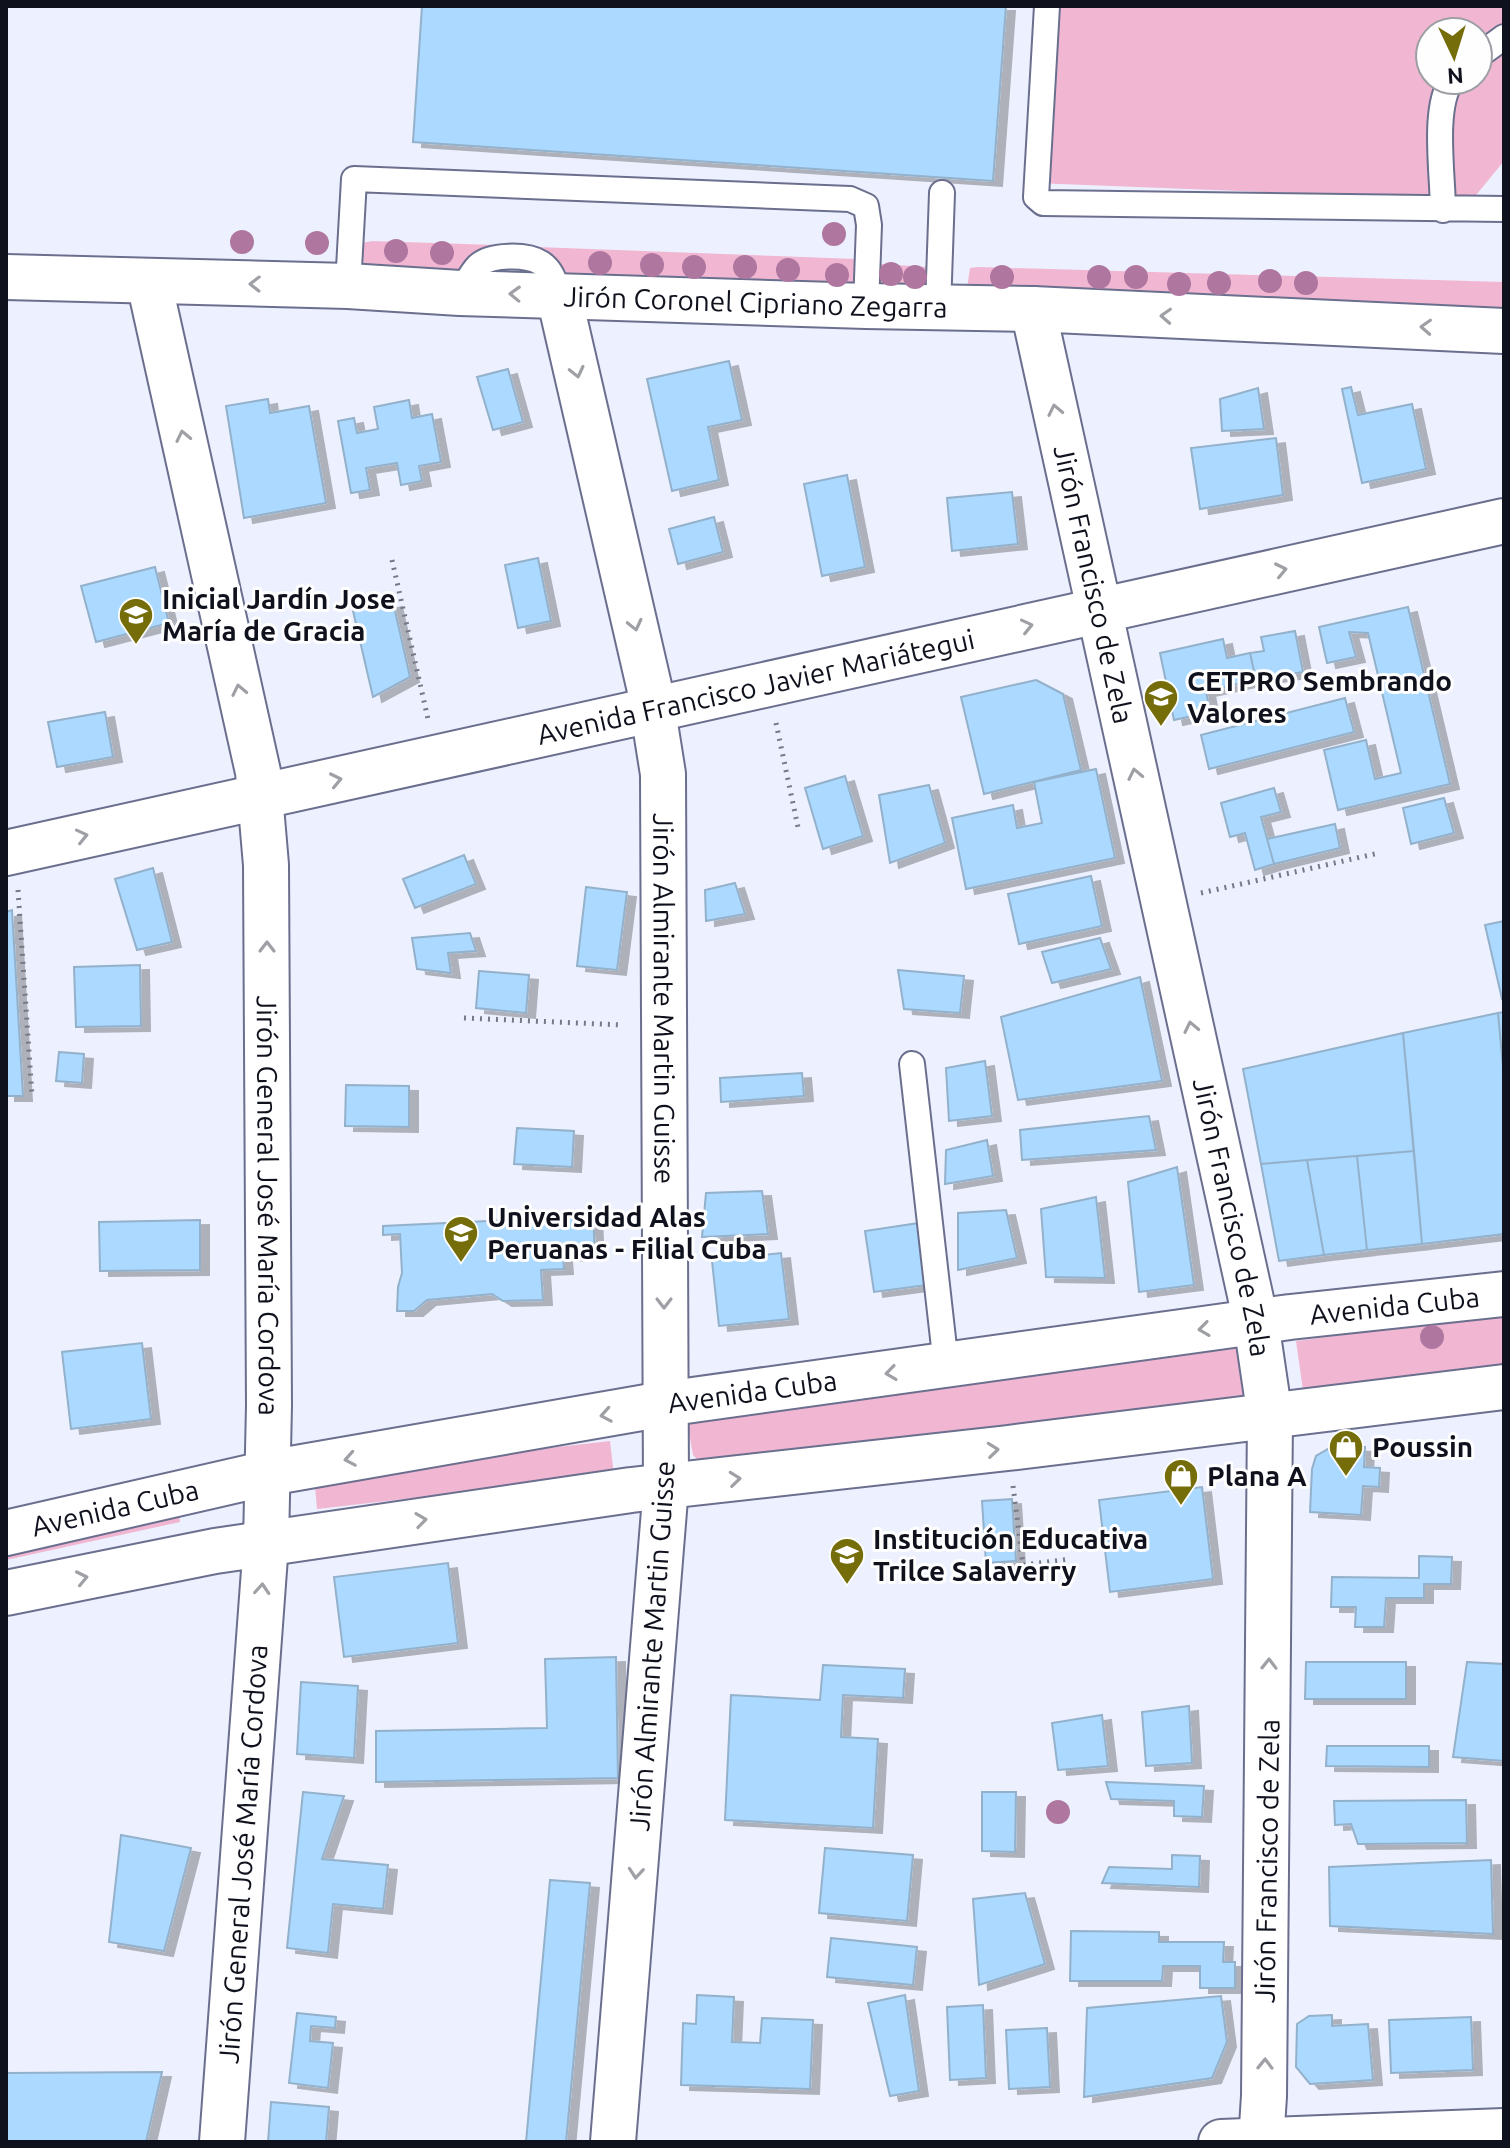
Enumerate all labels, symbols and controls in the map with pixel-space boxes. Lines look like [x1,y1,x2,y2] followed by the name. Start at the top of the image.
[1414,16,1494,96] north arrow
[1446,63,1464,89] text: N
[248,275,261,293] one-way arrow
[563,280,948,322] street label: Jirón Coronel Cipriano Zegarra
[508,286,521,303] one-way arrow
[1159,307,1172,324] one-way arrow
[1419,319,1432,336] one-way arrow
[568,364,585,378] one-way arrow
[1047,404,1064,418] one-way arrow
[175,430,192,443] one-way arrow
[1048,442,1140,727] street label: Jirón Francisco de Zela
[1274,562,1287,579] one-way arrow
[162,583,396,646] place label: Inicial Jardín Jose María de Gracia
[117,596,155,646] school or university icon: Inicial Jardín Jose María de Gracia
[626,618,643,632] one-way arrow
[1020,618,1033,635] one-way arrow
[534,623,977,750] street label: Avenida Francisco Javier Mariátegui
[1187,665,1452,728] place label: CETPRO Sembrando Valores
[1142,678,1180,728] school or university icon: CETPRO Sembrando Valores
[231,683,248,697] one-way arrow
[1127,767,1144,781] one-way arrow
[329,772,342,789] one-way arrow
[648,813,681,1184] street label: Jirón Almirante Martin Guisse
[75,828,88,845] one-way arrow
[258,940,275,953] one-way arrow
[252,995,285,1416] street label: Jirón General José María Cordova
[1183,1021,1200,1035] one-way arrow
[1188,1075,1277,1359] street label: Jirón Francisco de Zela
[487,1201,767,1264] place label: Universidad Alas Peruanas - Filial Cuba
[442,1214,480,1264] school or university icon: Universidad Alas Peruanas - Filial Cuba
[1308,1281,1481,1330] street label: Avenida Cuba
[655,1297,673,1310] one-way arrow
[1197,1320,1211,1337] one-way arrow
[666,1364,839,1418] street label: Avenida Cuba
[884,1364,898,1381] one-way arrow
[599,1405,613,1422] one-way arrow
[1327,1428,1365,1478] shop icon: Poussin
[1372,1431,1473,1462] place label: Poussin
[987,1442,1000,1459] one-way arrow
[343,1449,357,1466] one-way arrow
[1162,1457,1200,1507] shop icon: Plana A
[623,1460,680,1832] street label: Jirón Almirante Martin Guisse
[1207,1460,1307,1491] place label: Plana A
[729,1470,742,1487] one-way arrow
[28,1473,202,1542] street label: Avenida Cuba
[414,1512,428,1529] one-way arrow
[873,1523,1148,1586] place label: Institución Educativa Trilce Salaverry
[828,1536,866,1586] school or university icon: Institución Educativa Trilce Salaverry
[75,1570,89,1587] one-way arrow
[253,1582,270,1595] one-way arrow
[212,1643,273,2065] street label: Jirón General José María Cordova
[1260,1657,1277,1670] one-way arrow
[1249,1719,1284,2003] street label: Jirón Francisco de Zela
[627,1867,644,1880] one-way arrow
[1256,2057,1273,2070] one-way arrow

